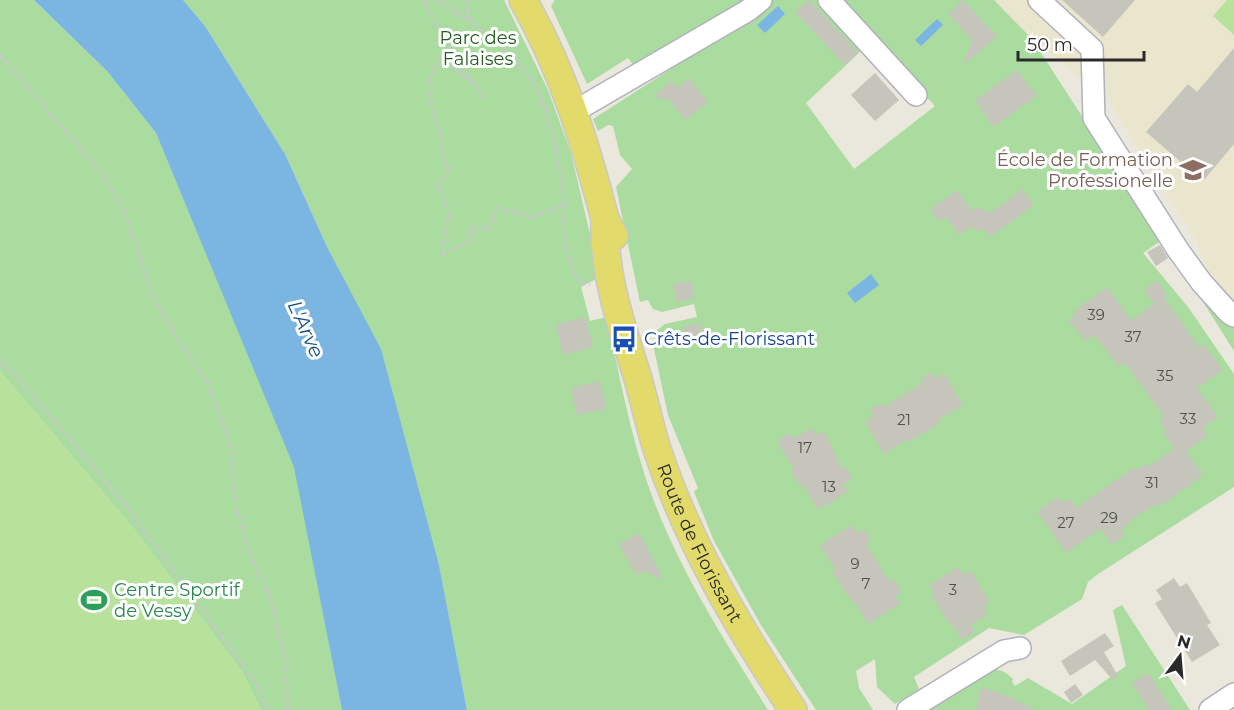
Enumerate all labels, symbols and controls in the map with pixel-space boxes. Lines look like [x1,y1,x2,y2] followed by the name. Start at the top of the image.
[1018,24,1144,62] scale bar
[440,27,517,70] park label: Parc des Falaises
[1027,34,1073,56] text: 50 m
[997,149,1173,192] place label: École de Formation Professionelle
[1178,155,1208,185] school or university icon: École de Formation Professionelle
[283,297,329,361] water label: L'Arve
[1087,305,1105,324] house number: 39
[609,324,639,354] bus stop icon: Crêts-de-Florissant
[1124,327,1142,346] house number: 37
[644,328,815,350] place label: Crêts-de-Florissant
[1157,366,1173,385] house number: 35
[1180,409,1196,428] house number: 33
[897,410,911,429] house number: 21
[798,438,812,457] house number: 17
[652,461,747,627] street label: Route de Florissant
[1145,473,1159,492] house number: 31
[822,477,836,496] house number: 13
[1100,508,1118,527] house number: 29
[1057,513,1075,532] house number: 27
[850,554,860,573] house number: 9
[862,574,871,593] house number: 7
[114,579,240,622] place label: Centre Sportif de Vessy
[949,580,957,599] house number: 3
[79,585,109,615] sports icon: Centre Sportif de Vessy
[1150,626,1210,686] north arrow
[1175,631,1193,653] text: N

